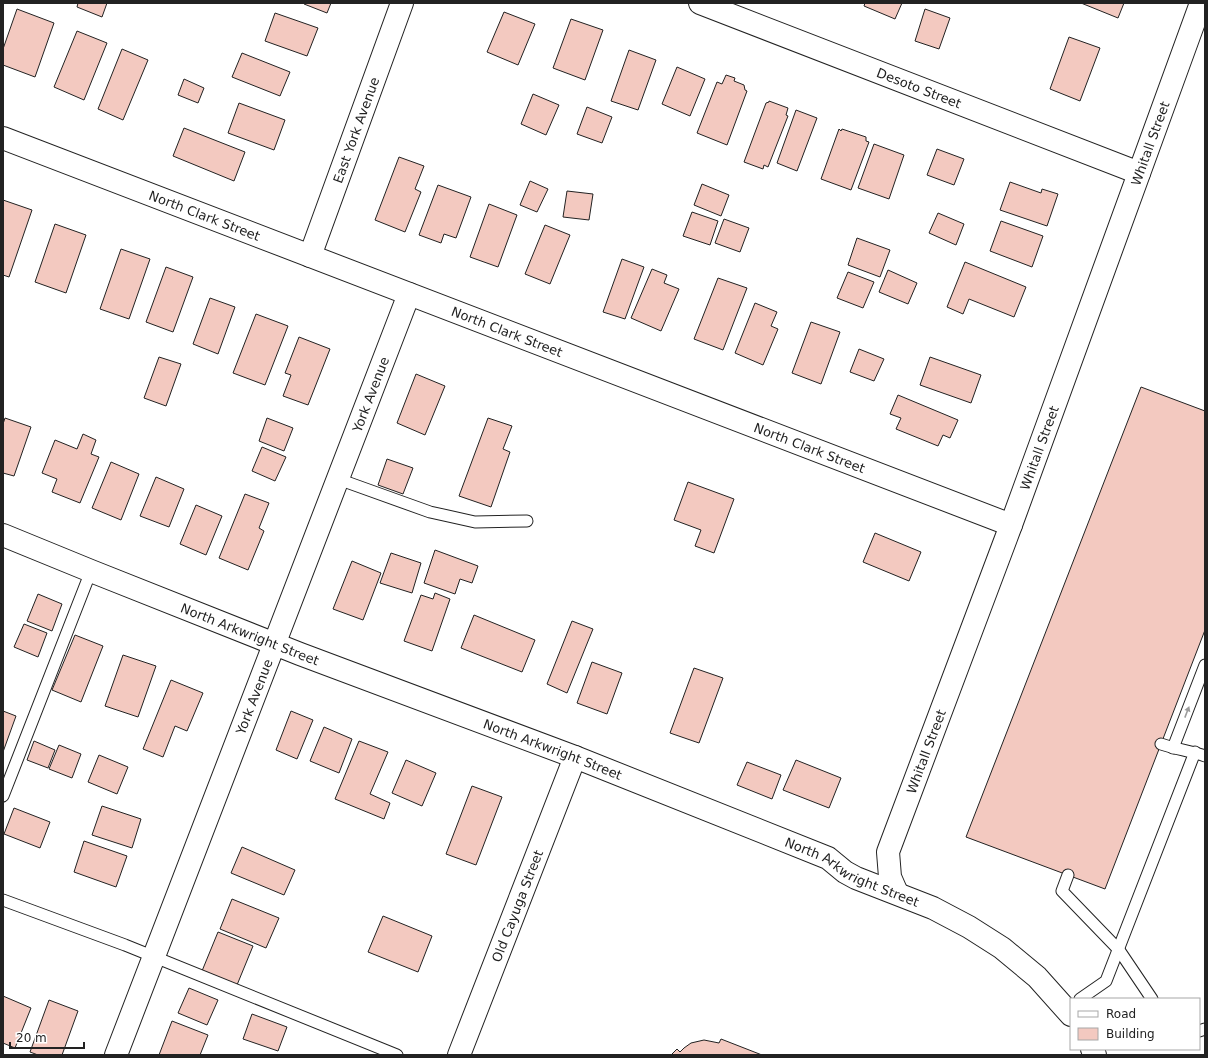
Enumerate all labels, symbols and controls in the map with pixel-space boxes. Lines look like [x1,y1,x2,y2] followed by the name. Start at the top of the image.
[875,65,964,111] street label: Desoto Street
[330,75,382,185] street label: East York Avenue
[1128,99,1172,188] street label: Whitall Street
[147,187,262,244] street label: North Clark Street
[449,303,565,360] street label: North Clark Street
[349,354,392,435] street label: York Avenue
[1017,404,1061,492] street label: Whitall Street
[752,420,867,476] street label: North Clark Street
[179,600,321,668] street label: North Arkwright Street
[232,657,275,737] street label: York Avenue
[1184,705,1190,717] one-way arrow
[903,707,948,796] street label: Whitall Street
[481,716,624,783] street label: North Arkwright Street
[783,834,921,909] street label: North Arkwright Street
[488,848,546,964] street label: Old Cayuga Street
[1070,998,1200,1050] legend
[1106,1007,1136,1021] text: Road
[10,1024,84,1050] scale bar
[1106,1027,1155,1041] text: Building
[16,1031,47,1045] text: 20 m

